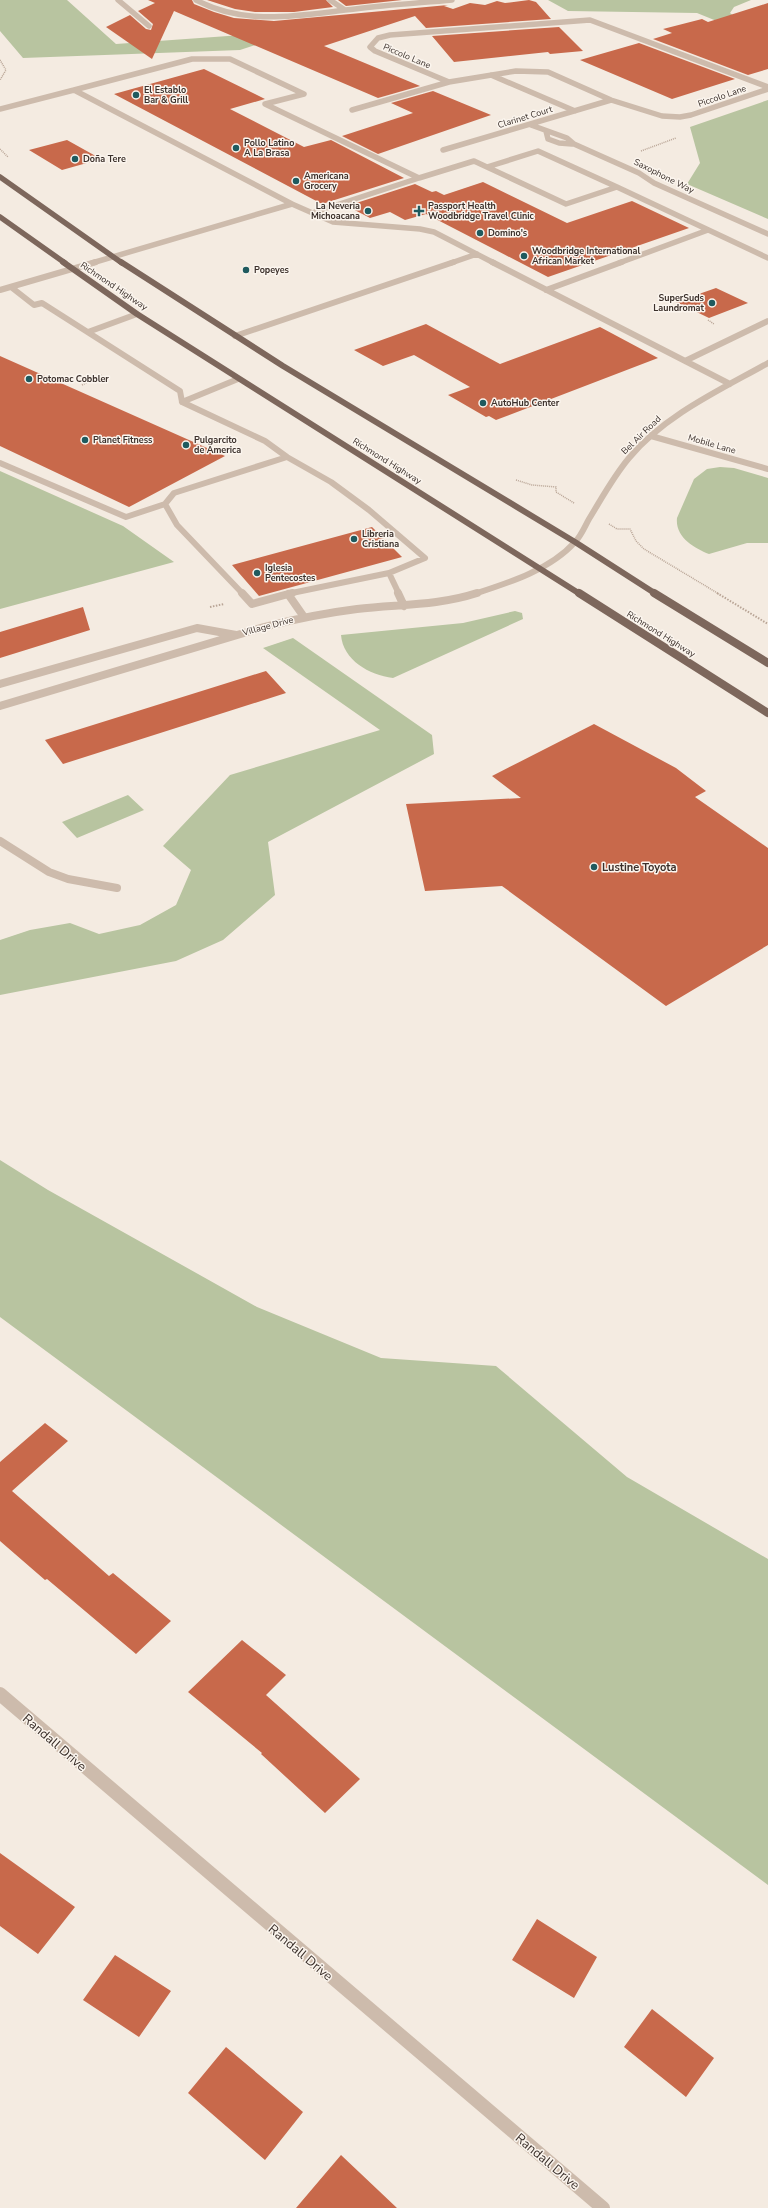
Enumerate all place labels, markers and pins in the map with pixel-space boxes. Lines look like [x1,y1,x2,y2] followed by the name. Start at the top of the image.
[144,84,188,106] place label: El Establo Bar & Grill
[131,90,141,100] marker: El Establo Bar & Grill
[244,137,294,159] place label: Pollo Latino A La Brasa
[231,143,241,153] marker: Pollo Latino A La Brasa
[83,153,126,165] place label: Doña Tere
[70,154,80,164] marker: Doña Tere
[304,170,349,192] place label: Americana Grocery
[291,176,301,186] marker: Americana Grocery
[311,200,360,222] place label: La Neveria Michoacana
[428,200,535,222] place label: Passport Health Woodbridge Travel Clinic
[413,205,425,217] marker: Passport Health Woodbridge Travel Clinic
[363,206,373,216] marker: La Neveria Michoacana
[488,227,528,239] place label: Domino's
[475,228,485,238] marker: Domino's
[532,245,641,267] place label: Woodbridge International African Market
[519,251,529,261] marker: Woodbridge International African Market
[254,264,290,276] place label: Popeyes
[241,265,251,275] marker: Popeyes
[653,292,705,314] place label: SuperSuds Laundromat
[707,298,717,308] marker: SuperSuds Laundromat
[37,373,109,385] place label: Potomac Cobbler
[24,374,34,384] marker: Potomac Cobbler
[491,397,560,409] place label: AutoHub Center
[478,398,488,408] marker: AutoHub Center
[93,434,153,446] place label: Planet Fitness
[194,434,241,456] place label: Pulgarcito de America
[80,435,90,445] marker: Planet Fitness
[181,440,191,450] marker: Pulgarcito de America
[362,528,399,550] place label: Libreria Cristiana
[349,534,359,544] marker: Libreria Cristiana
[265,562,316,584] place label: Iglesia Pentecostes
[252,568,262,578] marker: Iglesia Pentecostes
[602,860,677,875] place label: Lustine Toyota
[589,862,599,872] marker: Lustine Toyota

